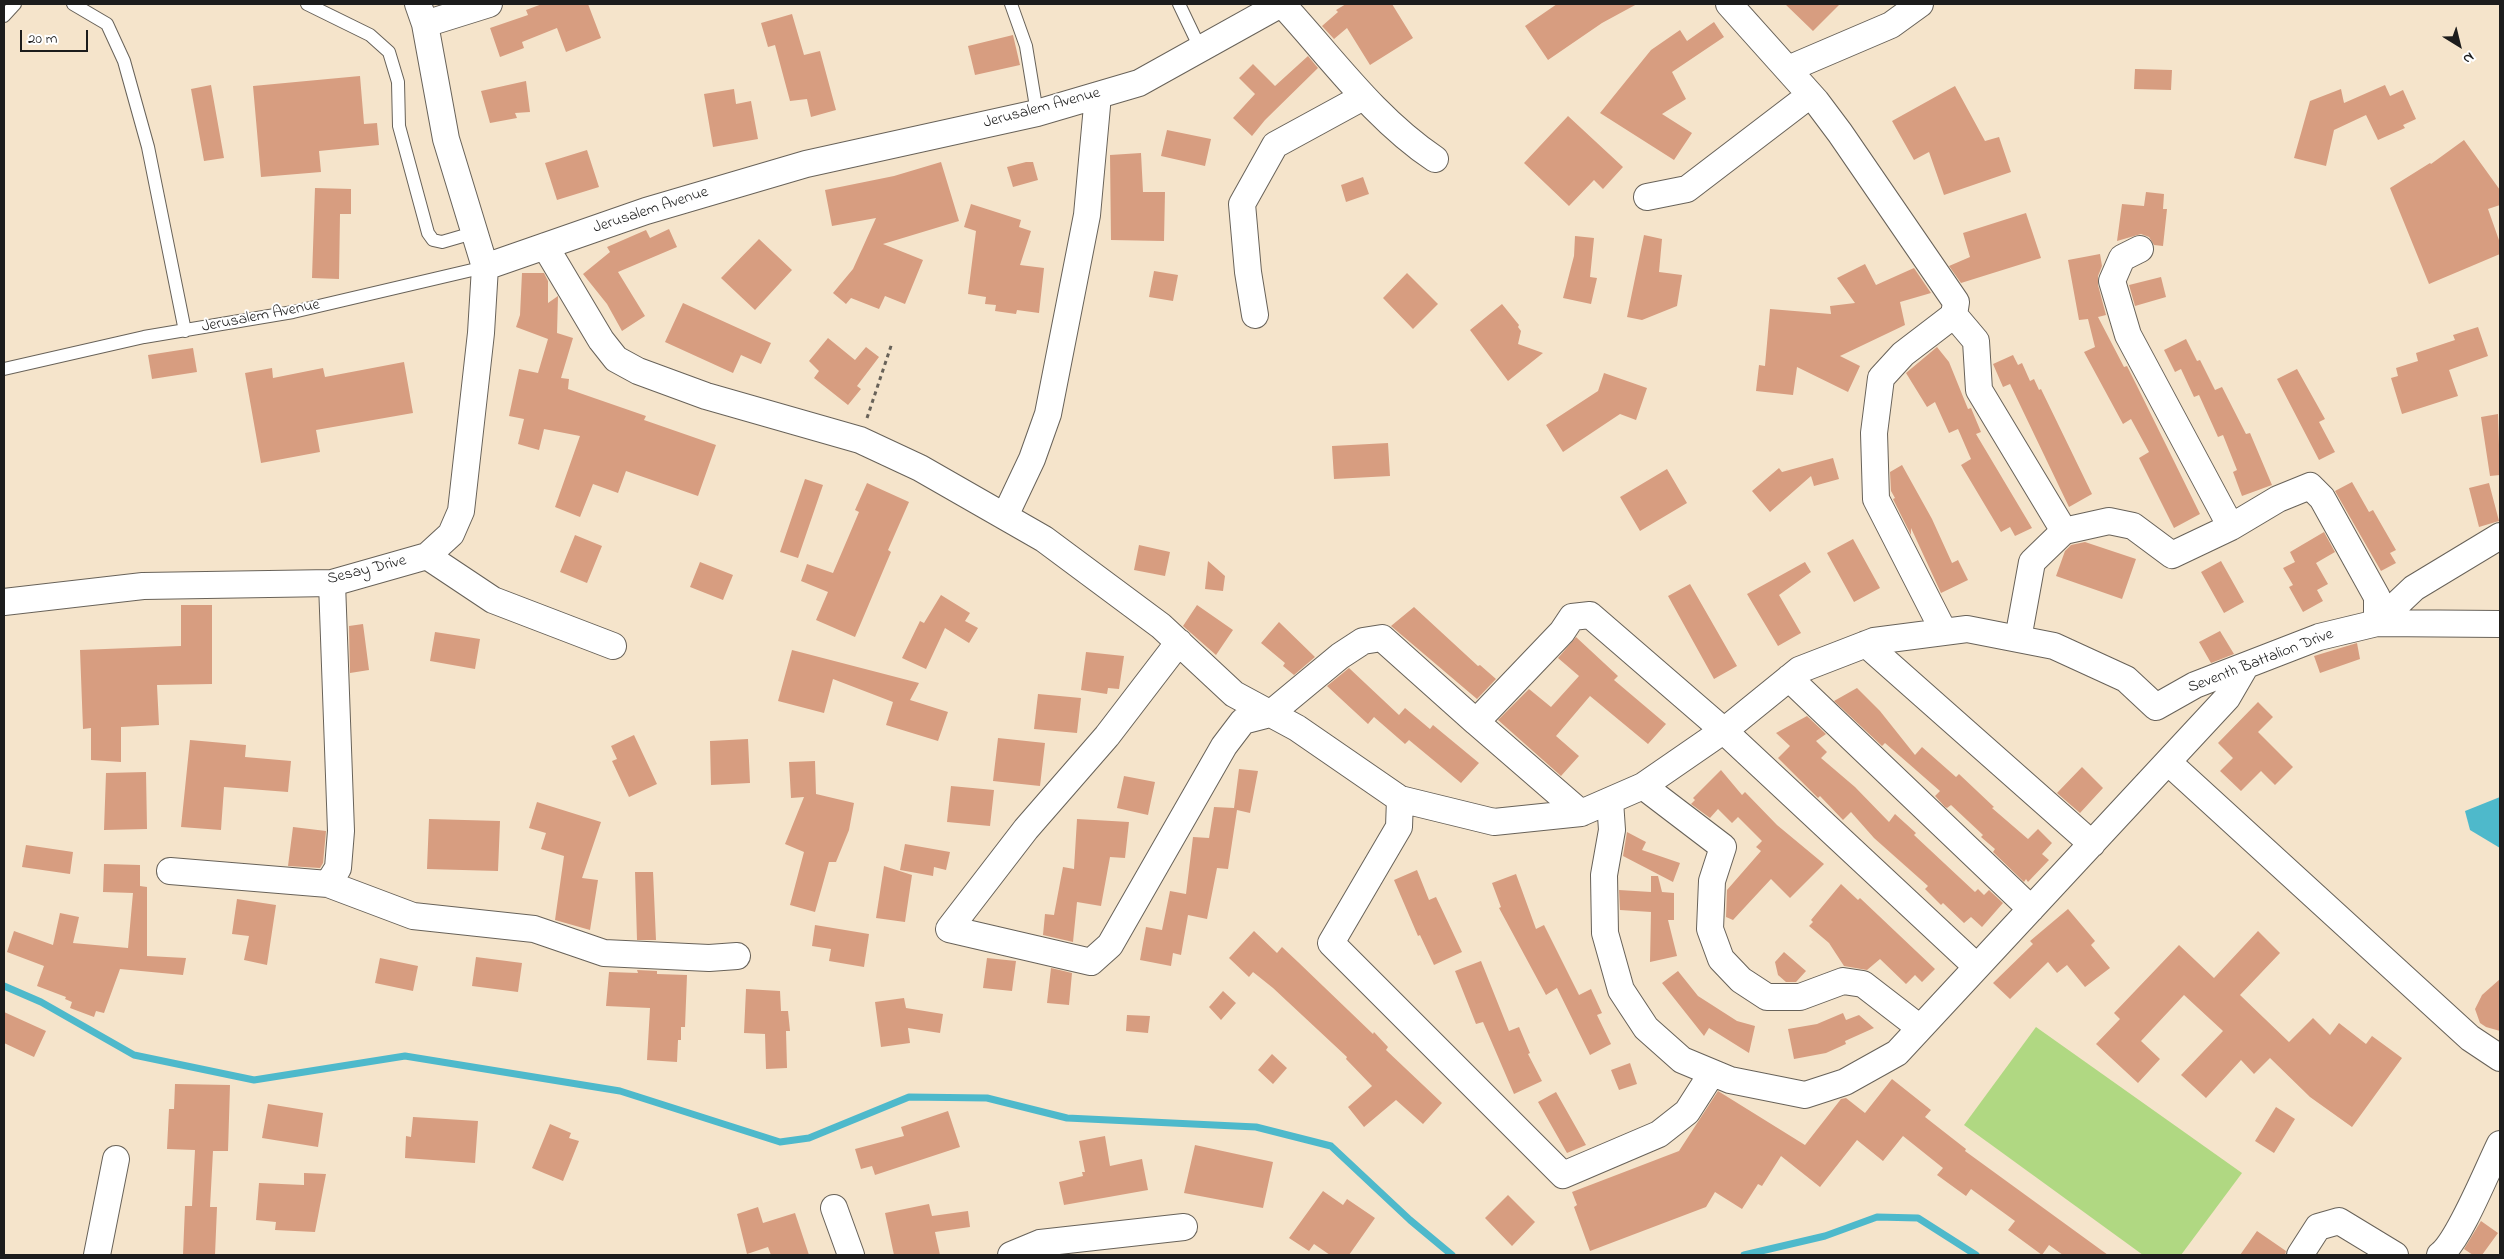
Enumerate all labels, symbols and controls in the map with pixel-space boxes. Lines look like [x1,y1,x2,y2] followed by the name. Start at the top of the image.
[22,20,90,52] scale bar
[2434,20,2484,70] north arrow
[28,28,57,50] text: 20 m
[2458,46,2478,69] text: N
[982,84,1102,134] street label: Jerusalem Avenue
[591,183,711,239] street label: Jerusalem Avenue
[200,296,322,338] street label: Jerusalem Avenue
[326,552,408,590] street label: Sesay Drive
[2186,625,2336,699] street label: Seventh Battalion Drive

